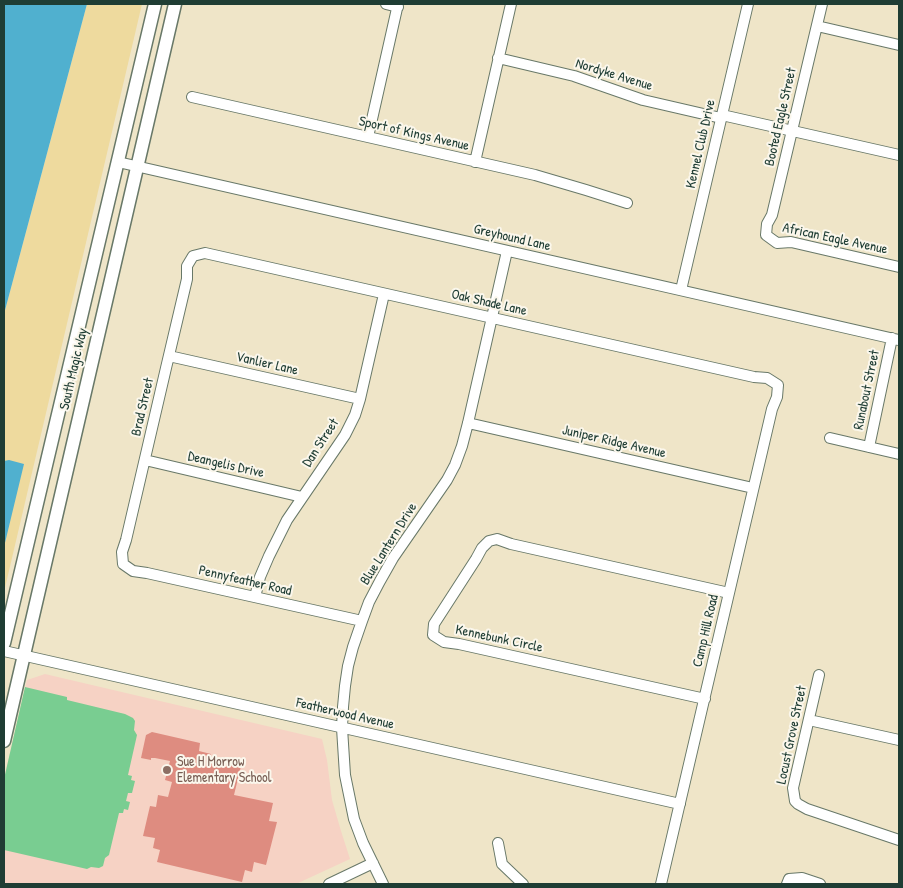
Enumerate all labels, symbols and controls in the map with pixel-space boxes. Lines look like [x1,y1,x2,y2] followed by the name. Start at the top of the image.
[573,55,655,95] street label: Nordyke Avenue
[762,66,800,168] street label: Booted Eagle Street
[683,98,719,190] street label: Kennel Club Drive
[357,113,471,155] street label: Sport of Kings Avenue
[781,220,889,258] street label: African Eagle Avenue
[472,221,552,255] street label: Greyhound Lane
[450,286,528,320] street label: Oak Shade Lane
[56,326,92,412] street label: South Magic Way
[850,348,884,432] street label: Runabout Street
[234,349,300,379] street label: Vanlier Lane
[128,376,158,438] street label: Brad Street
[299,416,343,470] street label: Dan Street
[561,422,667,462] street label: Juniper Ridge Avenue
[186,448,266,482] street label: Deangelis Drive
[357,500,421,588] street label: Blue Lantern Drive
[197,562,293,600] street label: Pennyfeather Road
[690,593,722,669] street label: Camp Hill Road
[454,622,544,656] street label: Kennebunk Circle
[773,684,811,786] street label: Locust Grove Street
[294,695,396,733] street label: Featherwood Avenue
[177,754,271,786] place label: Sue H Morrow Elementary School
[161,764,173,776] marker: Sue H Morrow Elementary School

